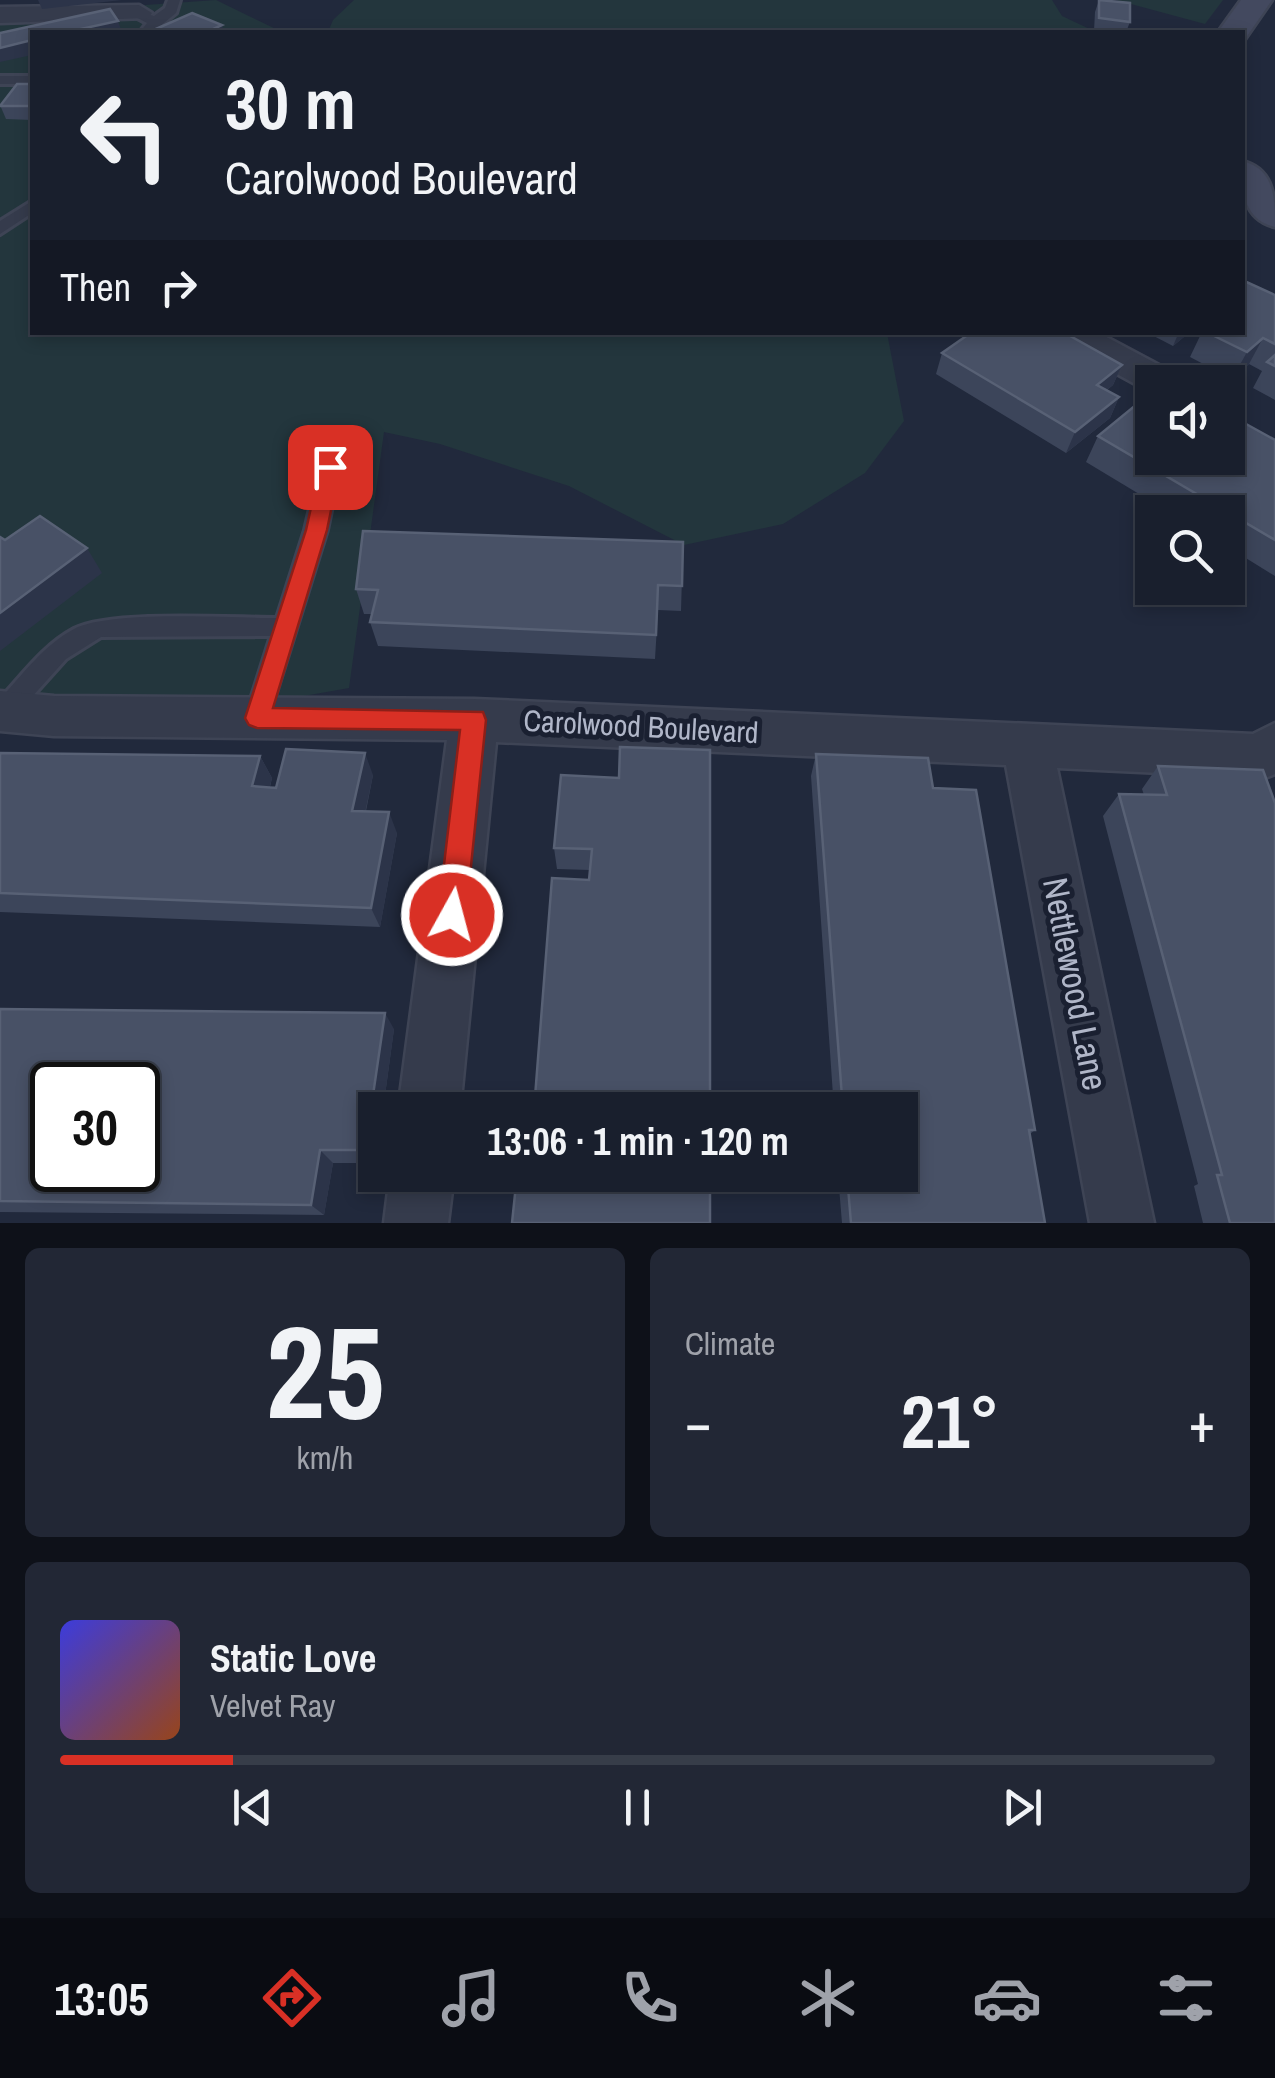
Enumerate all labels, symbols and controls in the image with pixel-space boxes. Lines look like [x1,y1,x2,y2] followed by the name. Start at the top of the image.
[225,57,356,151] text: 30 m
[60,70,190,200] icon: left
[225,147,578,208] text: Carolwood Boulevard
[151,260,206,315] icon: right
[60,262,131,313] text: Then
[1135,365,1245,605] map controls
[1135,365,1245,475] button: sound
[288,425,373,510] pin
[303,440,358,495] icon: arrive
[1135,495,1245,605] button: search
[523,700,760,752] street label: Carolwood Boulevard
[400,863,504,967] position arrow
[1032,874,1119,1094] street label: Nettlewood Lane
[30,1062,160,1192] speed limit sign: 30
[487,1116,789,1167] text: 13:06 · 1 min · 120 m
[266,1283,384,1459] text: 25
[685,1322,775,1365] text: Climate
[901,1370,999,1471] text: 21°
[685,1385,711,1459] text: −
[1189,1385,1215,1459] text: +
[297,1436,353,1479] text: km/h
[210,1633,376,1684] text: Static Love
[210,1684,335,1727] text: Velvet Ray
[225,1780,280,1835] icon: previous
[610,1780,665,1835] icon: pause
[995,1780,1050,1835] icon: next
[257,1963,327,2033] icon: directions
[436,1963,506,2033] icon: music
[615,1963,685,2033] icon: phone
[793,1963,863,2033] icon: climate
[972,1963,1042,2033] icon: car
[1151,1963,1221,2033] icon: filters
[54,1968,149,2029] text: 13:05

